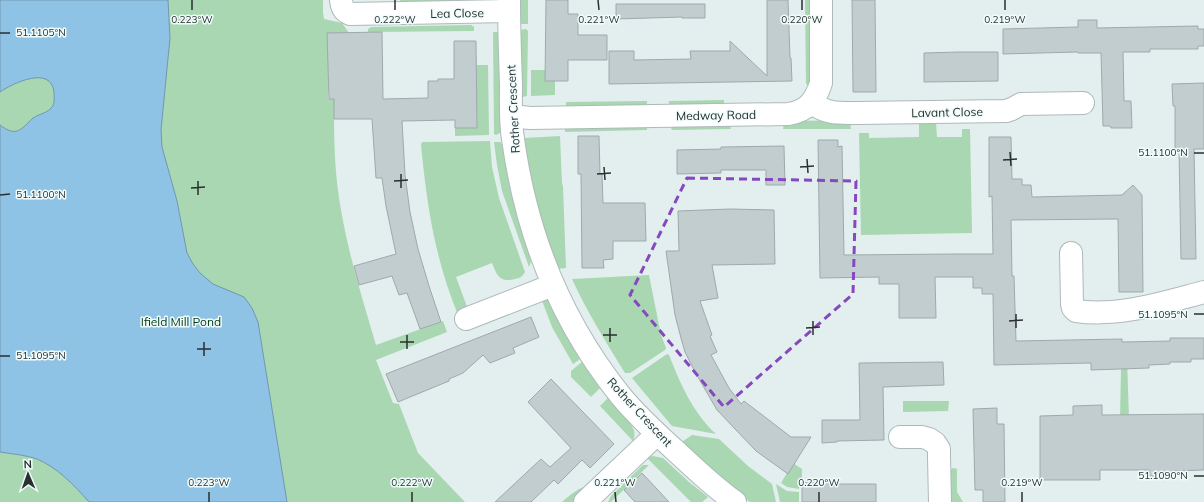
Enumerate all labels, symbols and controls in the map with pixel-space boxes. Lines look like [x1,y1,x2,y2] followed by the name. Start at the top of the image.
[430,5,484,21] street label: Lea Close
[171,13,213,26] text: 0.223°W
[374,13,416,26] text: 0.222°W
[578,13,620,26] text: 0.221°W
[781,13,823,26] text: 0.220°W
[984,13,1026,26] text: 0.219°W
[16,26,66,39] text: 51.1105°N
[503,64,523,154] street label: Rother Crescent
[911,104,983,120] street label: Lavant Close
[676,107,756,123] street label: Medway Road
[1138,146,1188,159] text: 51.1100°N
[16,188,66,201] text: 51.1100°N
[1138,308,1188,321] text: 51.1095°N
[141,314,221,329] park label: Ifield Mill Pond
[16,349,66,362] text: 51.1095°N
[604,374,676,450] street label: Rother Crescent
[8,454,48,494] north arrow
[23,457,32,471] text: N
[1138,469,1188,482] text: 51.1090°N
[188,476,230,489] text: 0.223°W
[391,476,433,489] text: 0.222°W
[594,476,636,489] text: 0.221°W
[798,476,840,489] text: 0.220°W
[1001,476,1043,489] text: 0.219°W

